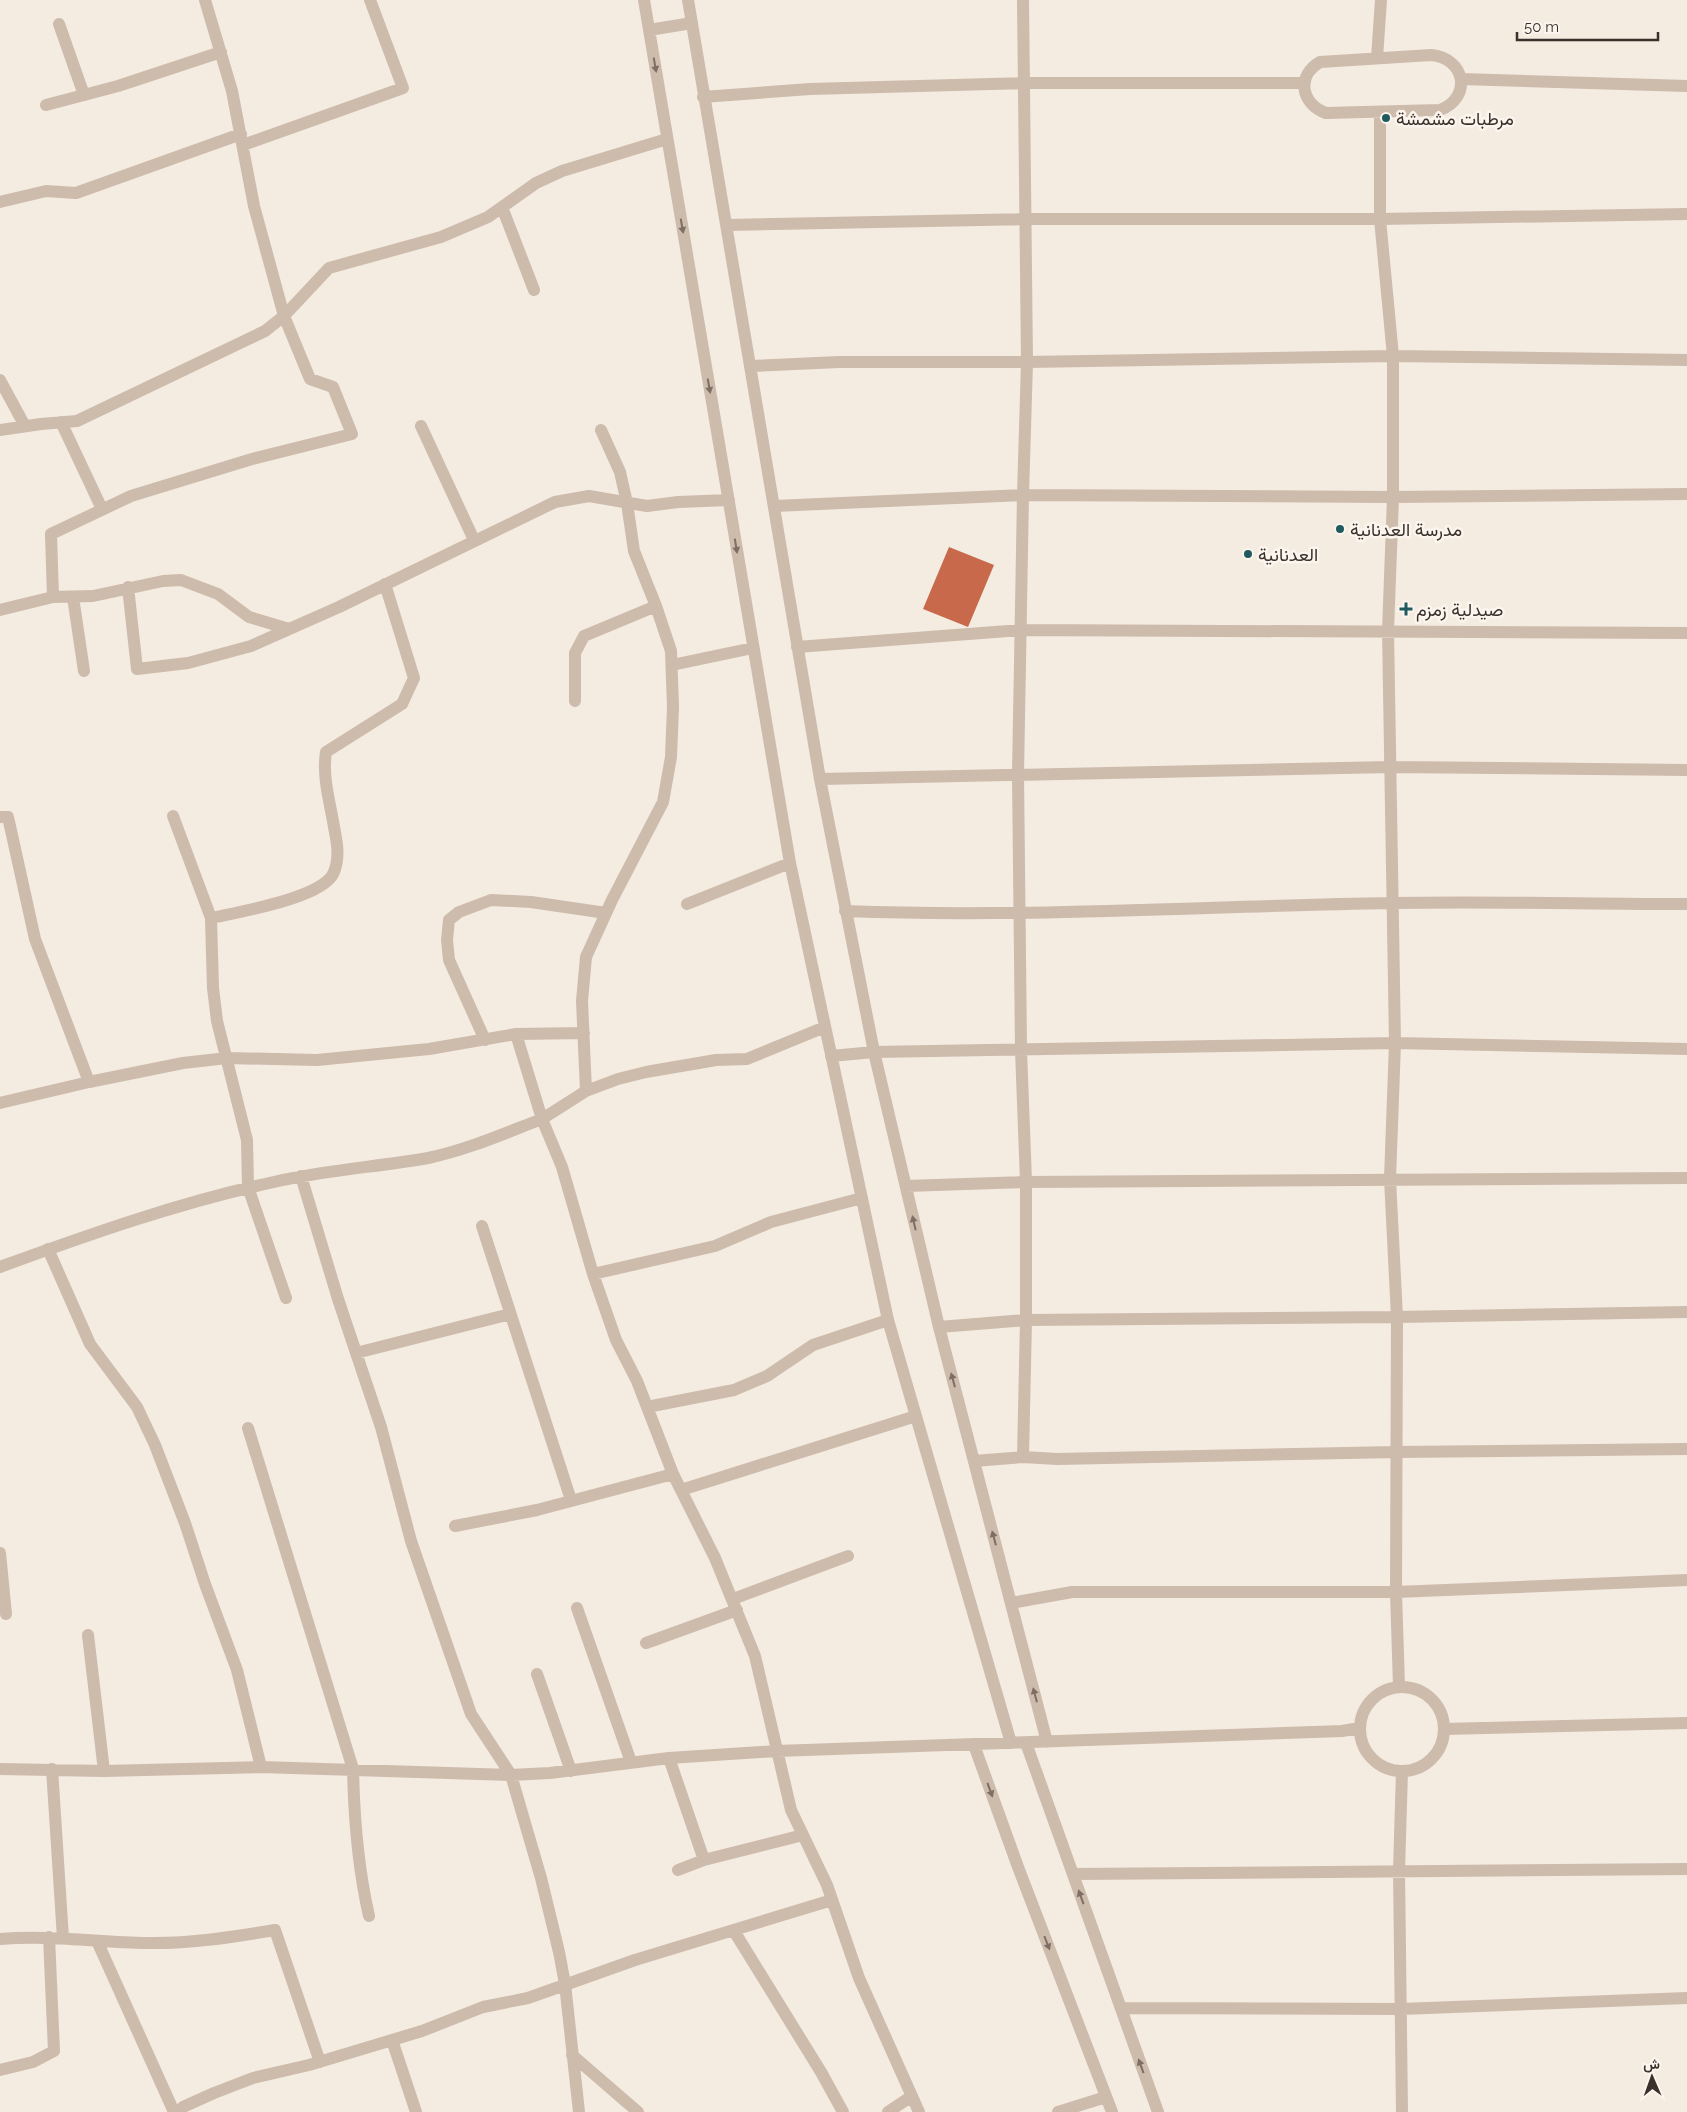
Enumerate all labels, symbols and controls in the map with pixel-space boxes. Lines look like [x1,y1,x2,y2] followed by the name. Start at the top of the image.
[1517,10,1658,42] scale bar
[1524,18,1559,36] text: 50 m
[651,58,659,74] one-way arrow
[1396,108,1514,130] place label: مرطبات مشمشة
[1380,112,1392,124] marker: مرطبات مشمشة
[679,218,687,234] one-way arrow
[706,378,714,394] one-way arrow
[1350,519,1462,541] place label: مدرسة العدنانية
[1334,523,1346,535] marker: مدرسة العدنانية
[733,538,741,554] one-way arrow
[1258,544,1318,565] place label: العدنانية
[1242,548,1254,560] marker: العدنانية
[1416,599,1503,622] place label: صيدلية زمزم
[1400,603,1412,615] marker: صيدلية زمزم
[910,1215,918,1230] one-way arrow
[949,1373,957,1388] one-way arrow
[990,1530,998,1545] one-way arrow
[1031,1687,1039,1702] one-way arrow
[987,1783,994,1798] one-way arrow
[1077,1889,1084,1904] one-way arrow
[1043,1936,1051,1951] one-way arrow
[1627,2052,1677,2102] north arrow
[1643,2056,1660,2073] text: ش
[1137,2058,1145,2073] one-way arrow

